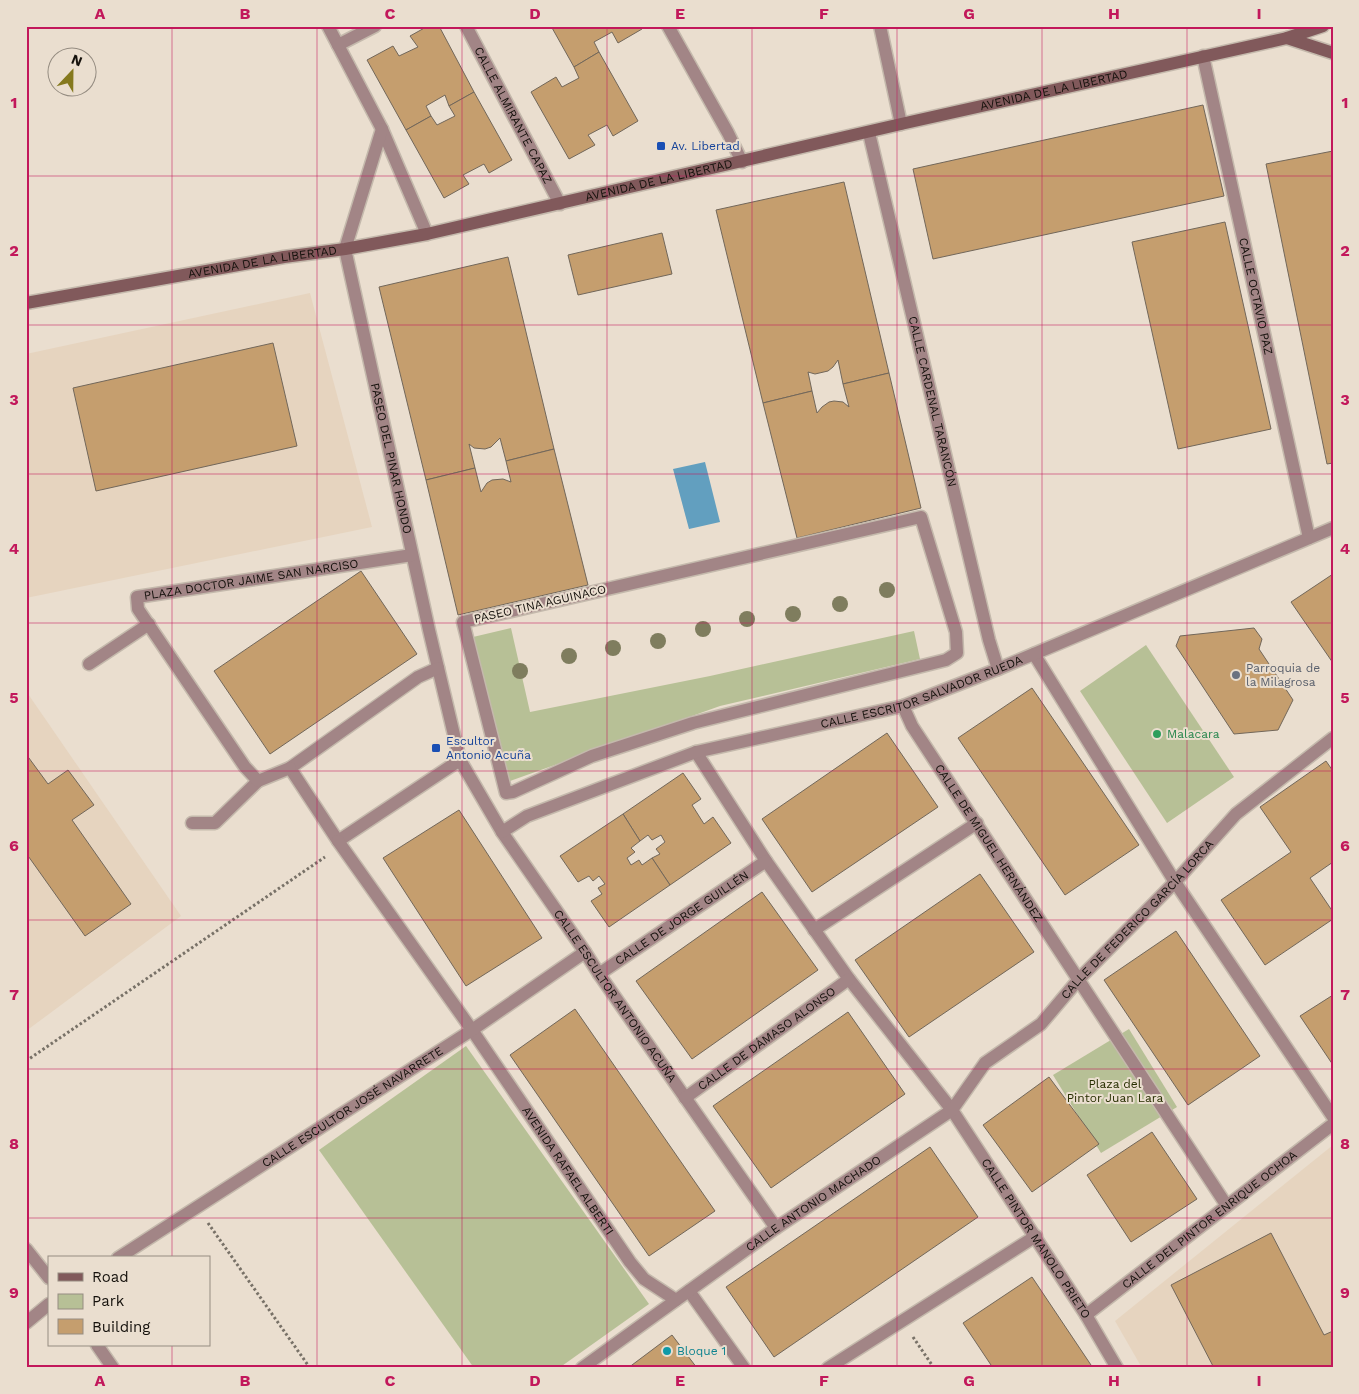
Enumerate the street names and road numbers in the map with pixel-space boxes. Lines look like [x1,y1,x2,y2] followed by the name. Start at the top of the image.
[471,44,555,186] street label: CALLE ALMIRANTE CAPAZ
[979,67,1129,113] street label: AVENIDA DE LA LIBERTAD
[584,156,734,204] street label: AVENIDA DE LA LIBERTAD
[1236,236,1276,356] street label: CALLE OCTAVIO PAZ
[187,243,338,281] street label: AVENIDA DE LA LIBERTAD
[906,315,960,488] street label: CALLE CARDENAL TARANCÓN
[368,382,415,535] street label: PASEO DEL PINAR HONDO
[143,556,359,603] street label: PLAZA DOCTOR JAIME SAN NARCISO
[473,582,607,626] street label: PASEO TINA AGUINACO
[819,653,1024,731] street label: CALLE ESCRITOR SALVADOR RUEDA
[932,761,1046,925] street label: CALLE DE MIGUEL HERNÁNDEZ
[1058,837,1216,1002] street label: CALLE DE FEDERICO GARCÍA LORCA
[612,868,751,968] street label: CALLE DE JORGE GUILLÉN
[551,907,679,1085] street label: CALLE ESCULTOR ANTONIO ACUÑA
[695,984,838,1093] street label: CALLE DE DÁMASO ALONSO
[259,1043,446,1170] street label: CALLE ESCULTOR JOSÉ NAVARRETE
[519,1104,617,1238] street label: AVENIDA RAFAEL ALBERTI
[1119,1148,1300,1292] street label: CALLE DEL PINTOR ENRIQUE OCHOA
[743,1153,884,1254] street label: CALLE ANTONIO MACHADO
[979,1156,1093,1321] street label: CALLE PINTOR MANOLO PRIETO

